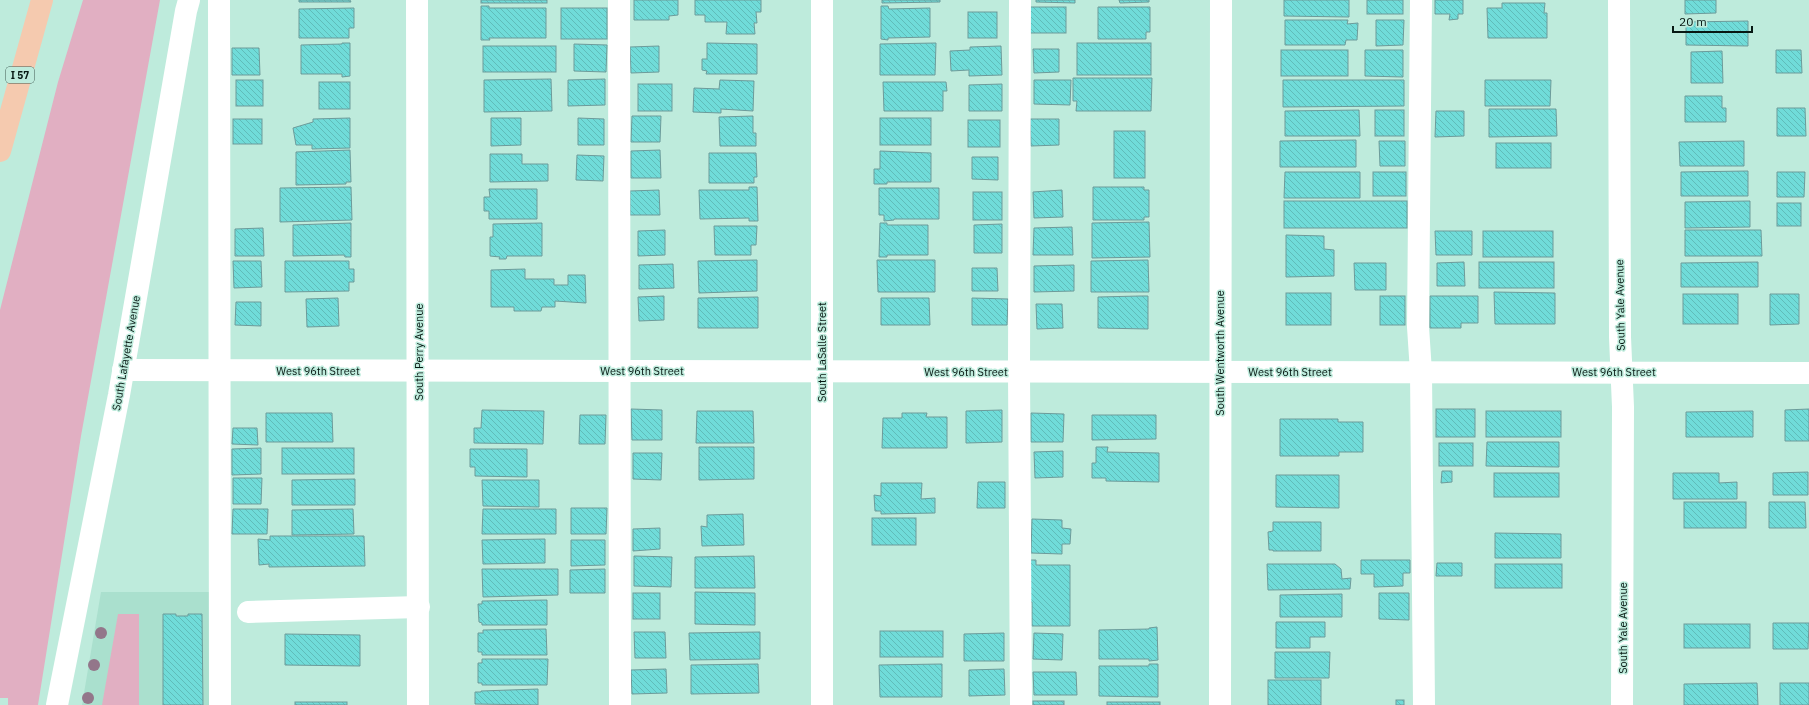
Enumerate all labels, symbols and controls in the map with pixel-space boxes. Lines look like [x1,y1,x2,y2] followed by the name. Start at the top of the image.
[1673,8,1752,34] scale bar
[1679,14,1707,29] text: 20 m
[6,67,34,83] road number: I 57
[1612,259,1628,351] street label: South Yale Avenue
[1213,290,1227,416] street label: South Wentworth Avenue
[109,294,143,412] street label: South Lafayette Avenue
[815,302,829,402] street label: South LaSalle Street
[412,304,426,401] street label: South Perry Avenue
[276,364,360,378] street label: West 96th Street
[600,364,684,378] street label: West 96th Street
[924,365,1008,379] street label: West 96th Street
[1248,365,1332,379] street label: West 96th Street
[1572,365,1656,379] street label: West 96th Street
[1616,582,1630,674] street label: South Yale Avenue

